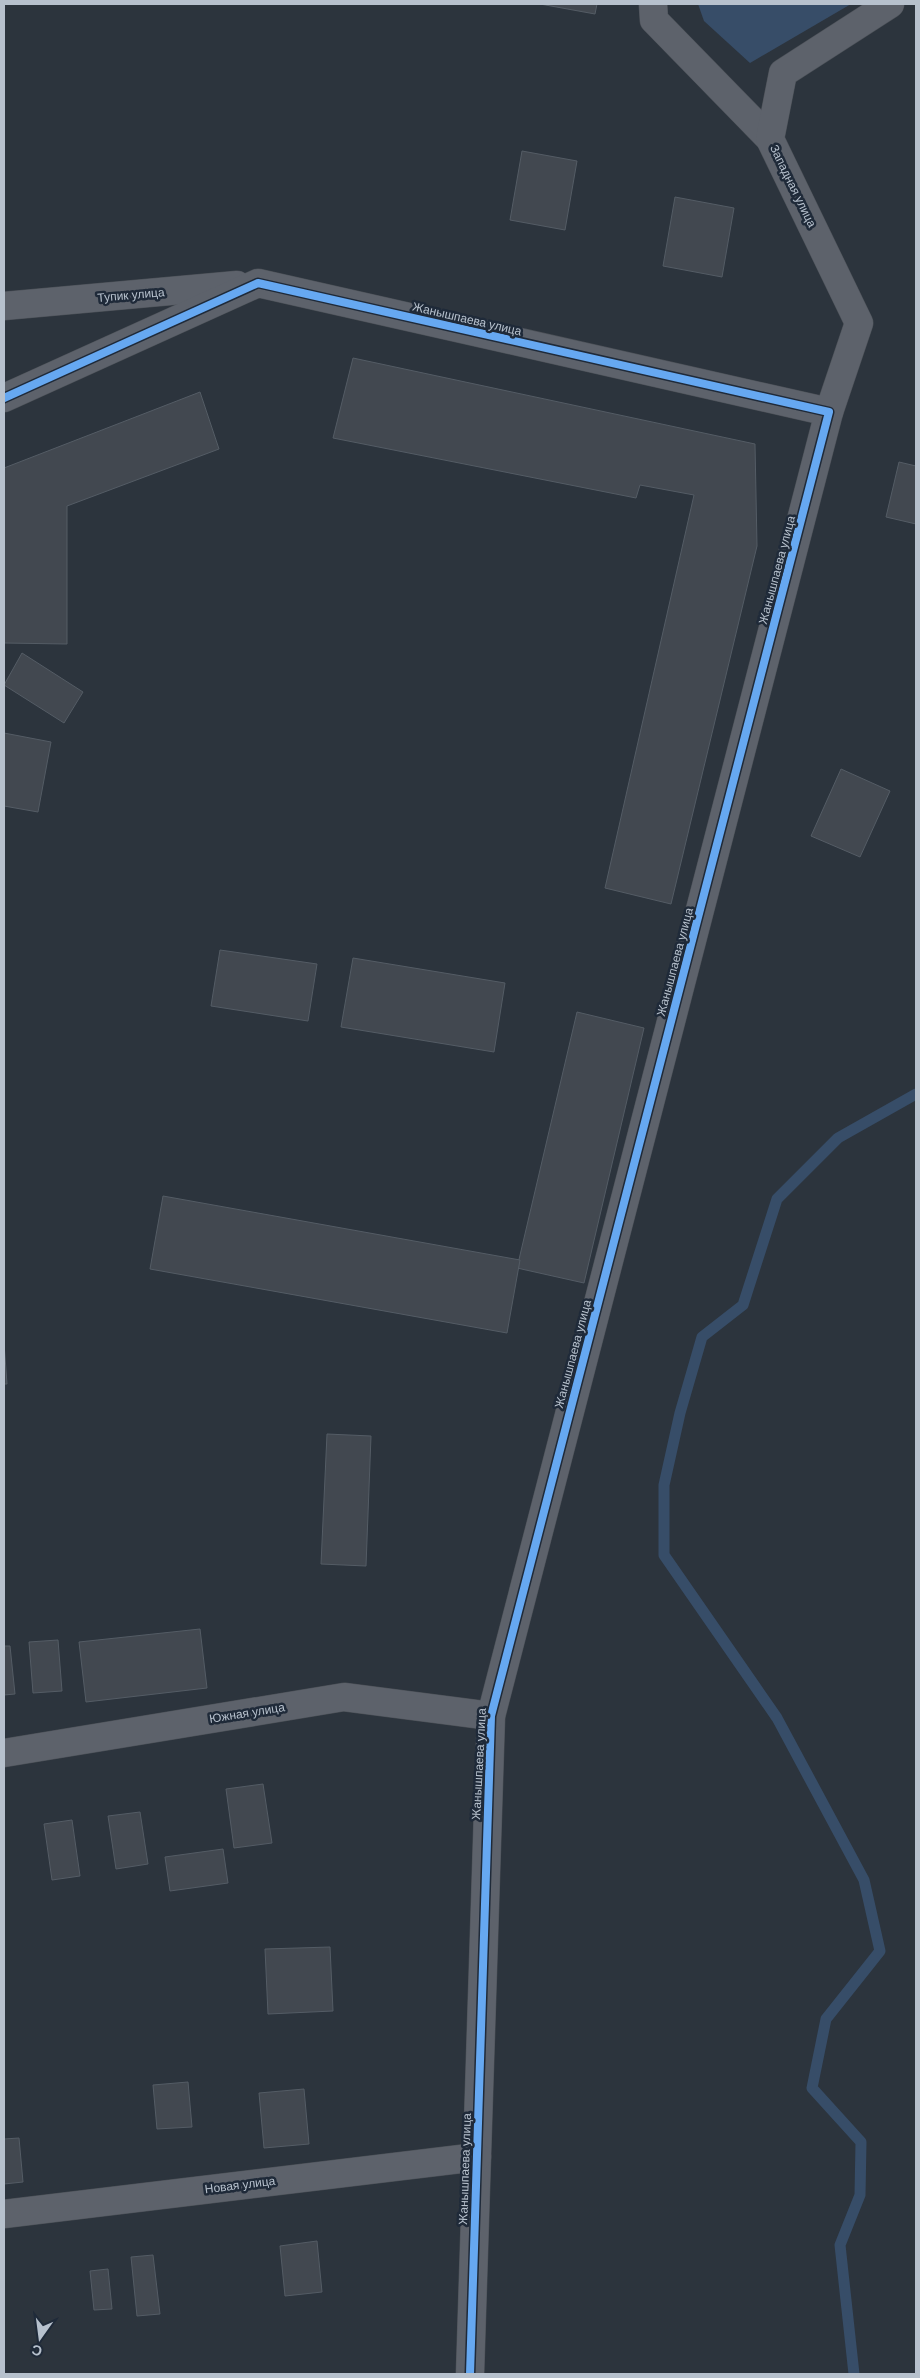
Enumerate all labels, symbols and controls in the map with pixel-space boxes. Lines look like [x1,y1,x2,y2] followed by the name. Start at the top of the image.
[766,142,820,230] street label: Западная улица
[97,284,166,306] street label: Тупик улица
[411,299,524,339] street label: Жанышпаева улица
[755,514,799,626] street label: Жанышпаева улица
[653,906,697,1018] street label: Жанышпаева улица
[551,1298,595,1410] street label: Жанышпаева улица
[208,1699,286,1727] street label: Южная улица
[468,1707,490,1820] street label: Жанышпаева улица
[455,2113,475,2225] street label: Жанышпаева улица
[204,2173,276,2197] street label: Новая улица
[15,2313,65,2363] north arrow
[30,2341,44,2361] text: С

